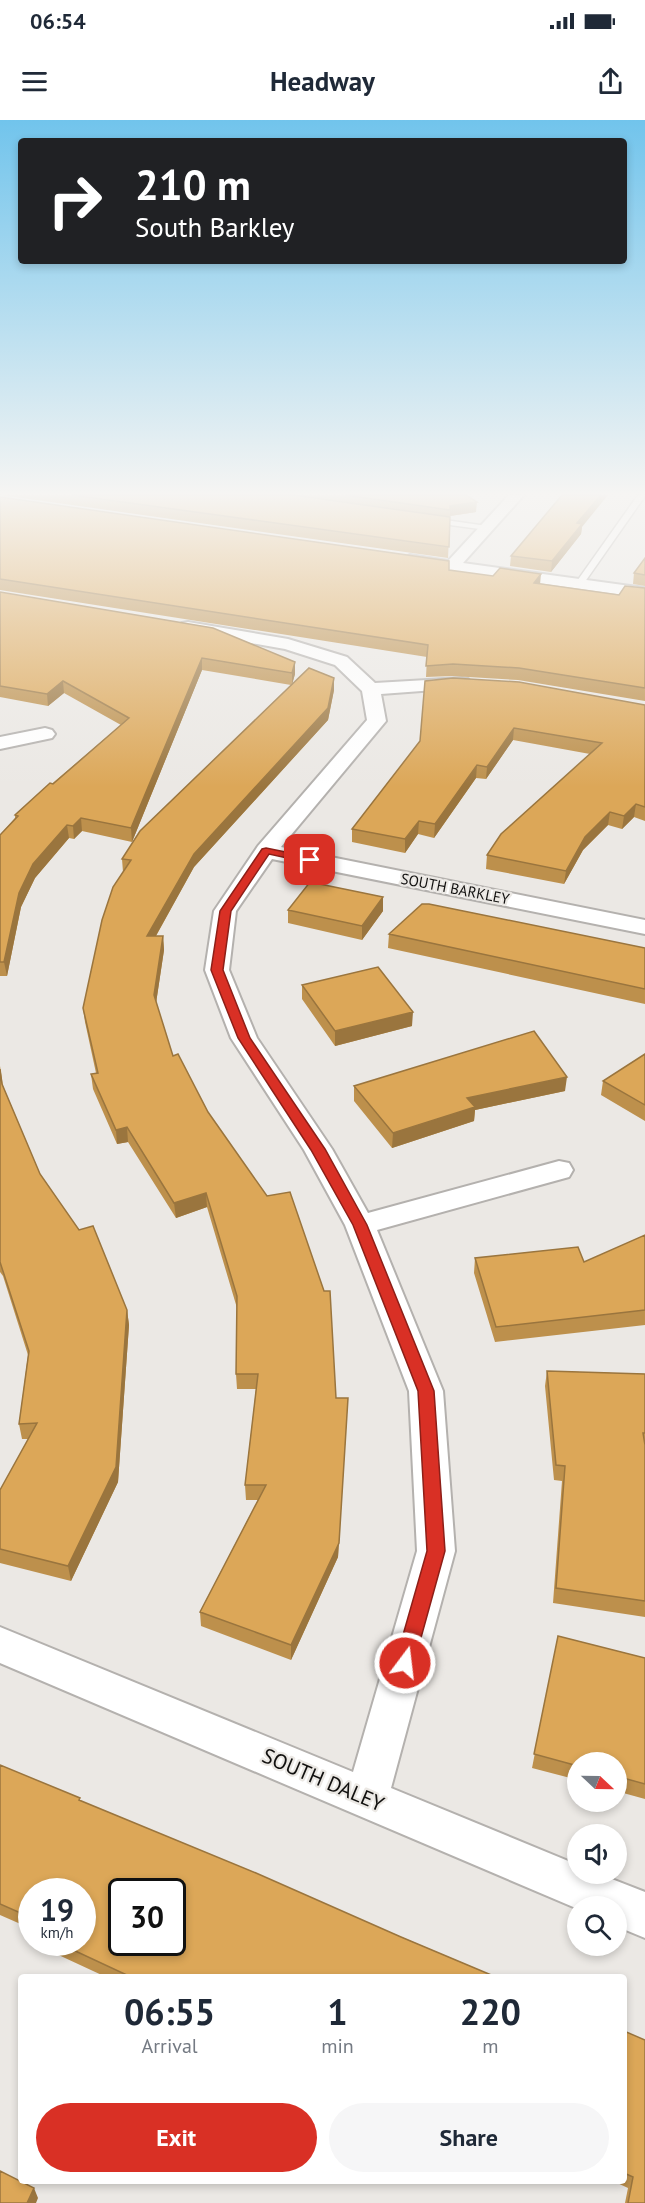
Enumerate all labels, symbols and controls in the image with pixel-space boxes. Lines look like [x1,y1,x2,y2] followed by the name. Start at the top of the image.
[30,7,86,35] text: 06:54
[270,64,375,98] text: Headway
[18,65,51,98] icon: menu
[594,65,627,98] icon: share
[135,157,251,212] text: 210 m
[36,162,114,240] icon: right
[135,210,294,244] text: South Barkley
[284,834,335,885] pin
[293,843,326,876] icon: arrive
[399,869,512,908] street label: SOUTH BARKLEY
[373,1631,437,1695] position arrow
[258,1742,389,1817] street label: SOUTH DALEY
[567,1752,627,1812] north arrow
[567,1752,627,1956] map controls
[567,1824,627,1884] button: sound
[108,1878,186,1956] speed limit sign: 30
[40,1890,74,1929] text: 19
[567,1896,627,1956] button: search
[41,1923,73,1942] text: km/h
[124,1988,215,2035] text: 06:55
[327,1988,348,2035] text: 1
[460,1988,521,2035] text: 220
[142,2033,198,2059] text: Arrival
[321,2033,354,2059] text: min
[482,2033,499,2059] text: m
[36,2103,317,2172] button: Exit
[329,2103,609,2172] button: Share

